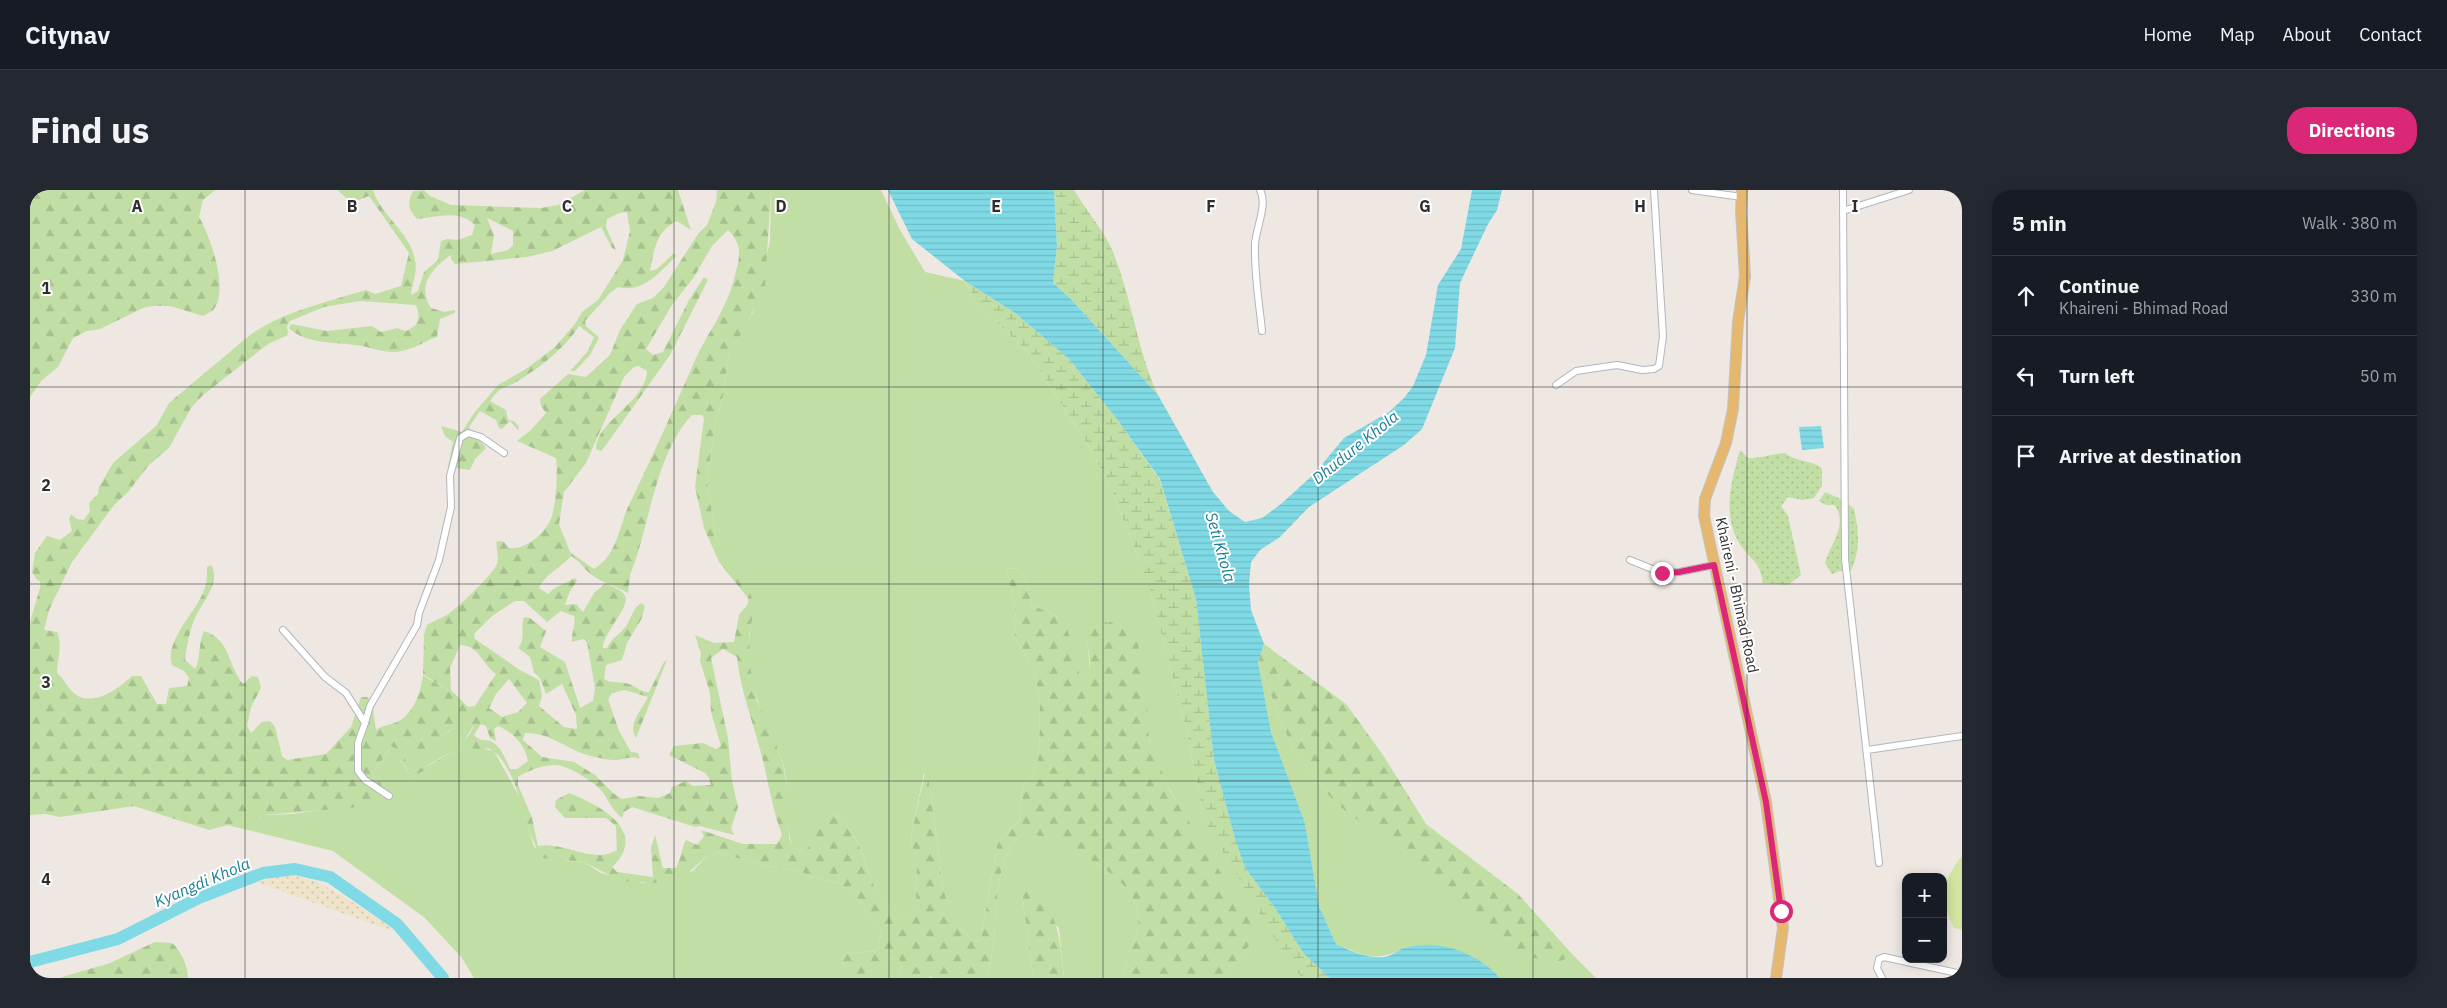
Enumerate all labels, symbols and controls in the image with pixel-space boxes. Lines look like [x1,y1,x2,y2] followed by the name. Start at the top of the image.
[25,19,110,51] text: Citynav
[2144,23,2192,46] text: Home
[2220,23,2255,46] text: Map
[2283,23,2331,46] text: About
[2359,23,2422,46] text: Contact
[30,107,149,153] text: Find us
[2287,107,2417,154] button: Directions
[132,196,143,216] text: A
[347,196,358,216] text: B
[562,196,572,216] text: C
[775,196,787,216] text: D
[991,196,1001,216] text: E
[1206,196,1216,216] text: F
[1419,196,1431,216] text: G
[1634,196,1646,216] text: H
[1852,196,1859,216] text: I
[2012,209,2067,237] text: 5 min
[2302,213,2397,233] text: Walk · 380 m
[2059,274,2139,298] text: Continue
[41,278,51,298] text: 1
[2012,282,2040,310] icon: ahead
[2350,286,2397,306] text: 330 m
[2059,298,2228,318] text: Khaireni - Bhimad Road
[2012,362,2040,390] icon: left
[2059,364,2135,388] text: Turn left
[2360,366,2397,386] text: 50 m
[1308,406,1402,488] water label: Dhudure Khola
[2012,442,2040,470] icon: arrive
[2059,444,2242,468] text: Arrive at destination
[41,475,51,495] text: 2
[1201,510,1241,584] water label: Seti Khola
[1712,515,1763,674] street label: Khaireni - Bhimad Road
[1651,562,1674,585] route end
[41,672,51,692] text: 3
[151,853,253,911] water label: Kyangdi Khola
[41,869,51,889] text: 4
[1902,873,1947,963] map controls
[1902,873,1947,918] button: +
[1770,900,1793,923] route start
[1902,918,1947,963] button: −

